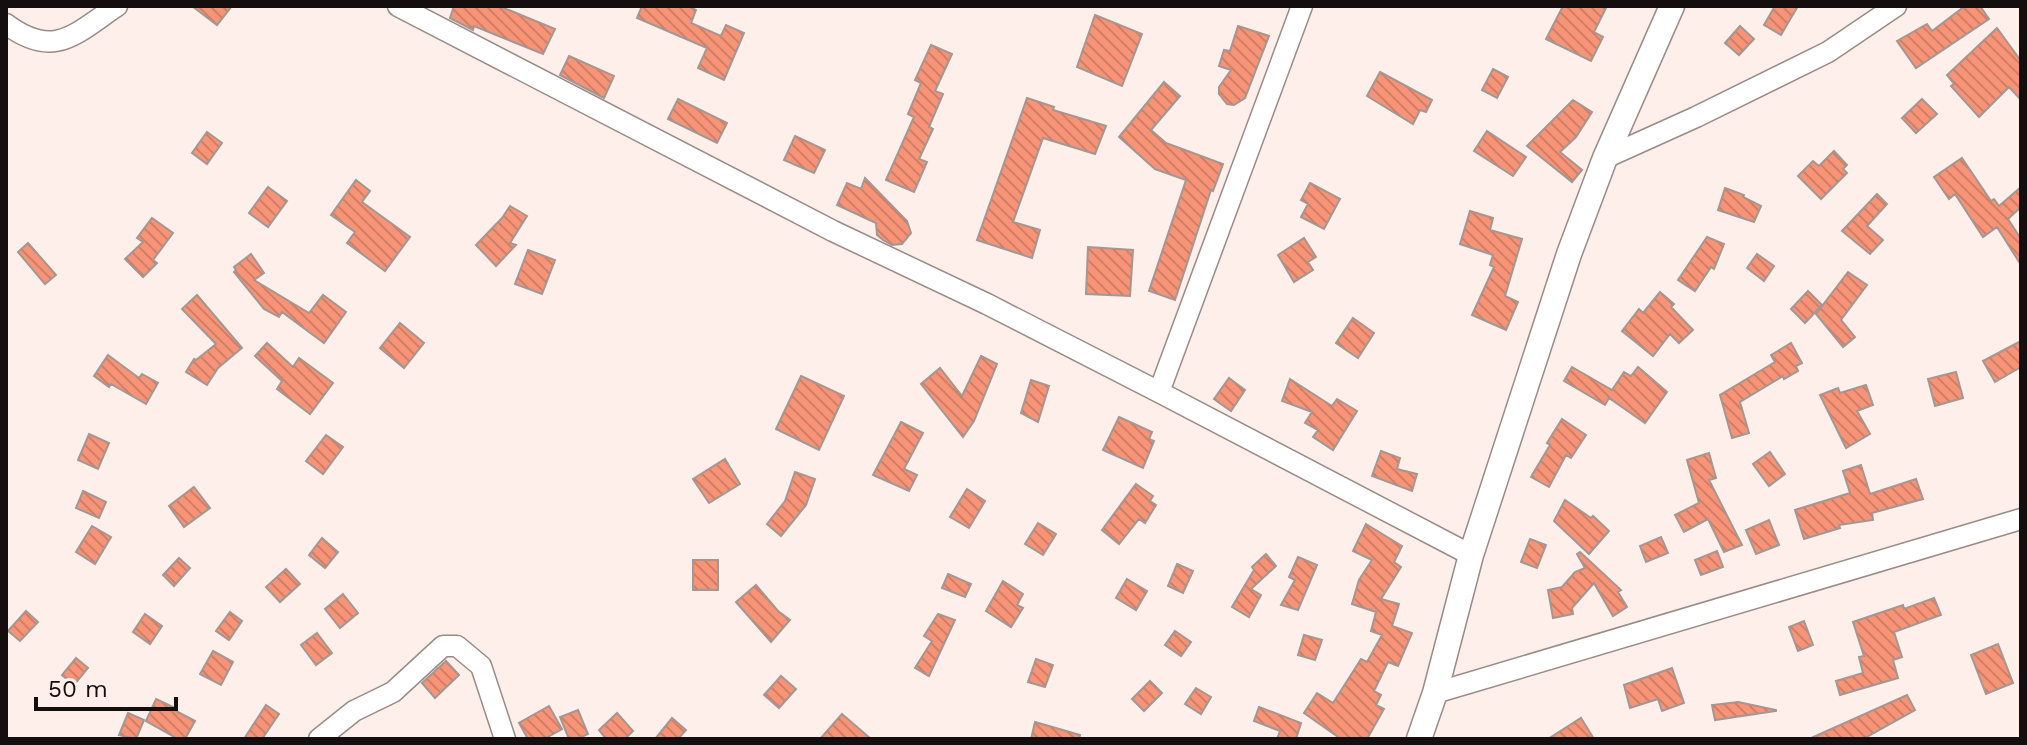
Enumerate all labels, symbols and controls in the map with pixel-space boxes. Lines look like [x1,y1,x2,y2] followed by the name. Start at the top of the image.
[36,661,176,711] scale bar
[48,675,108,703] text: 50 m

